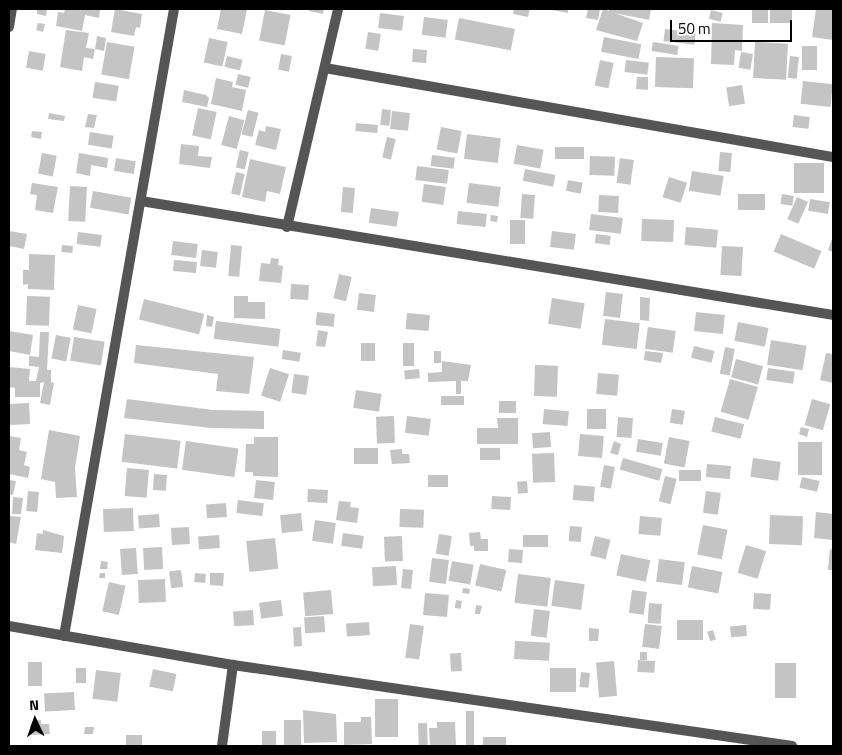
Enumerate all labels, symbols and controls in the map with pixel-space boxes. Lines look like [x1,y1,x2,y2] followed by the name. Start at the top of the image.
[672,10,794,42] scale bar
[678,17,711,40] text: 50 m
[29,694,40,715] text: N
[10,695,60,745] north arrow

